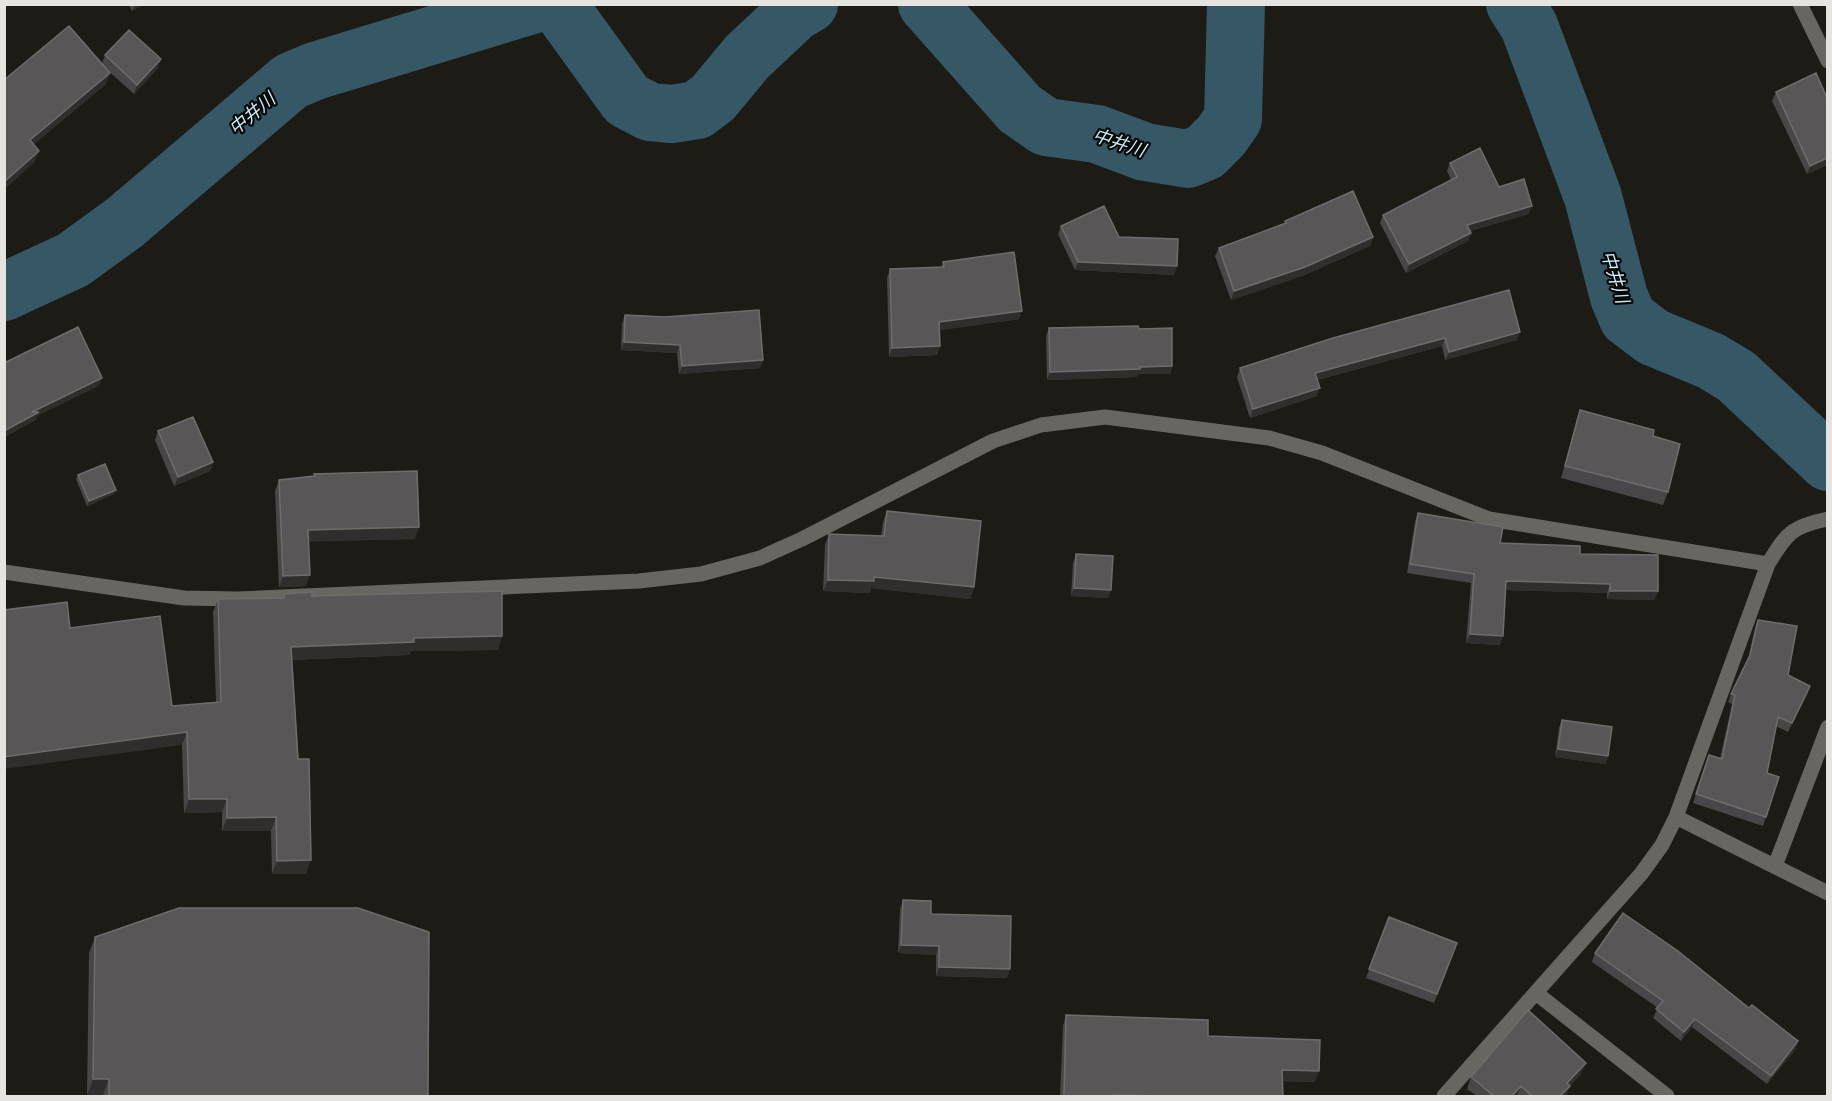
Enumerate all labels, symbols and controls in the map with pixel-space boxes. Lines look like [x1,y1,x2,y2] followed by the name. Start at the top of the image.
[225,88,281,139] water label: 中井川
[1090,125,1150,161] water label: 中井川
[1598,248,1633,308] water label: 中井川

